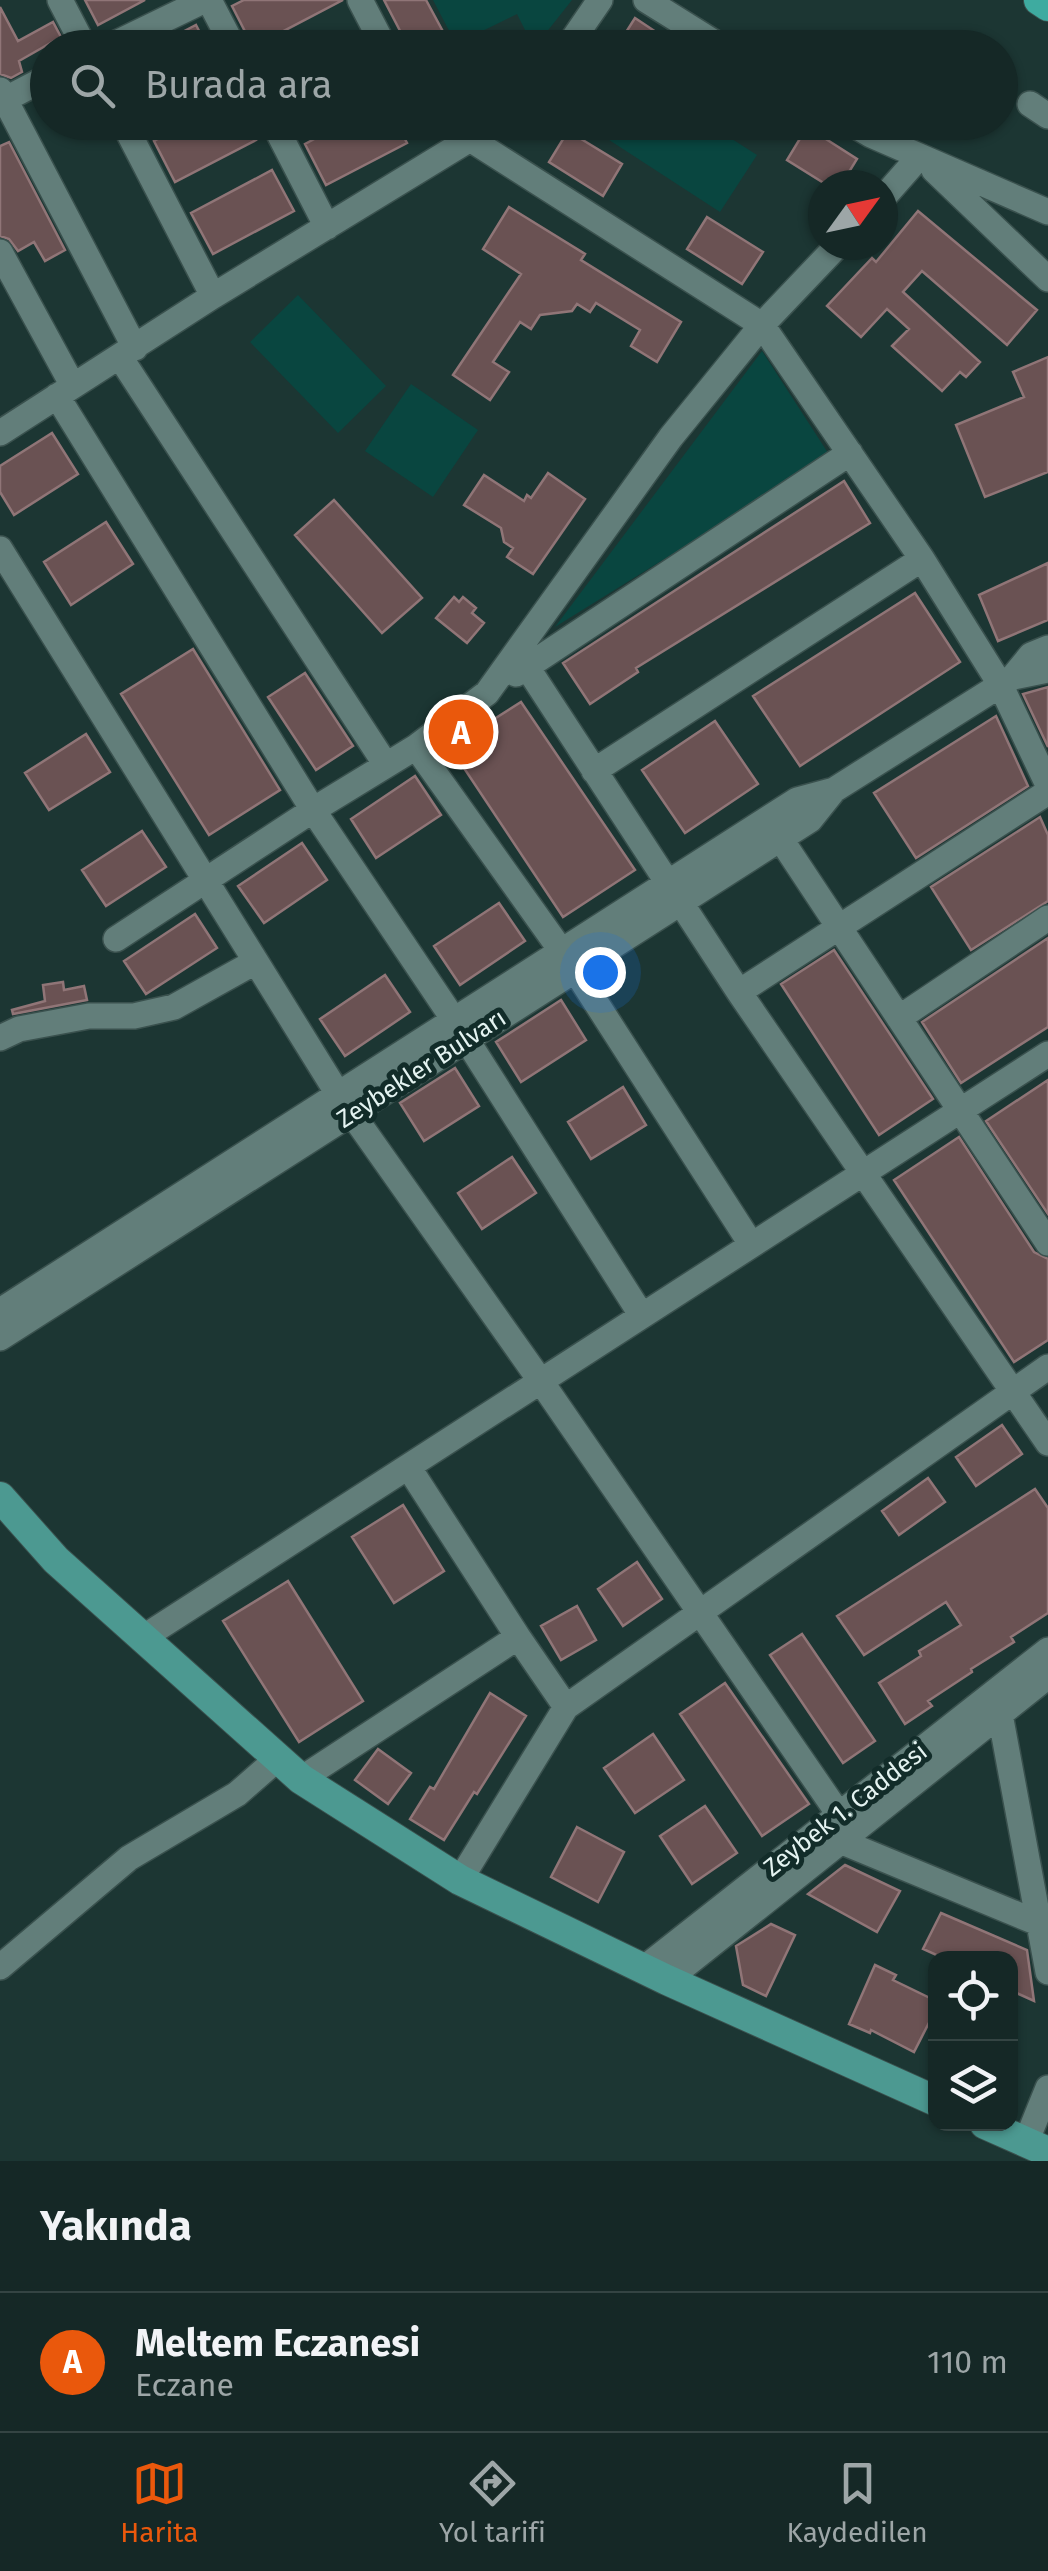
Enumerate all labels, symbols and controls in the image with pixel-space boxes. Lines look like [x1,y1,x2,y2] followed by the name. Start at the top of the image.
[30,30,1018,140] search box
[65,58,120,113] icon: search
[145,62,332,108] text: Burada ara
[808,170,898,260] north arrow
[428,694,494,770] pin: A
[575,947,626,998] your location
[331,1003,512,1135] street label: Zeybekler Bulvarı
[758,1737,933,1883] street label: Zeybek 1. Caddesi
[928,1951,1018,2131] map controls
[928,1951,1018,2041] button: locate
[928,2041,1018,2131] button: layers
[40,2201,192,2251] text: Yakında
[135,2320,420,2366] text: Meltem Eczanesi
[63,2343,82,2381] text: A
[927,2343,1008,2381] text: 110 m
[135,2366,234,2404] text: Eczane
[120,2456,198,2549] tab: Harita
[439,2456,546,2549] tab: Yol tarifi
[787,2456,928,2549] tab: Kaydedilen

